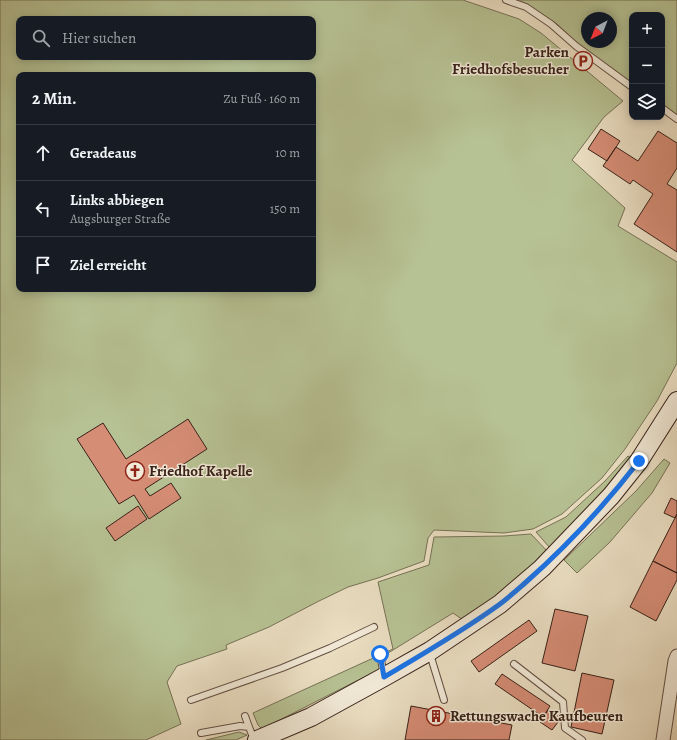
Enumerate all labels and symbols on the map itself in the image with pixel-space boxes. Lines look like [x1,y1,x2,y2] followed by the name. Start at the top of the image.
[581,12,617,48] north arrow
[452,42,570,79] place label: Parken Friedhofsbesucher
[572,50,594,72] parking icon: Parken Friedhofsbesucher
[630,452,648,470] route end
[124,460,146,482] church icon: Friedhof Kapelle
[149,461,253,481] place label: Friedhof Kapelle
[371,645,389,663] route start
[425,705,447,727] building icon: Rettungswache Kaufbeuren
[450,706,624,726] place label: Rettungswache Kaufbeuren

